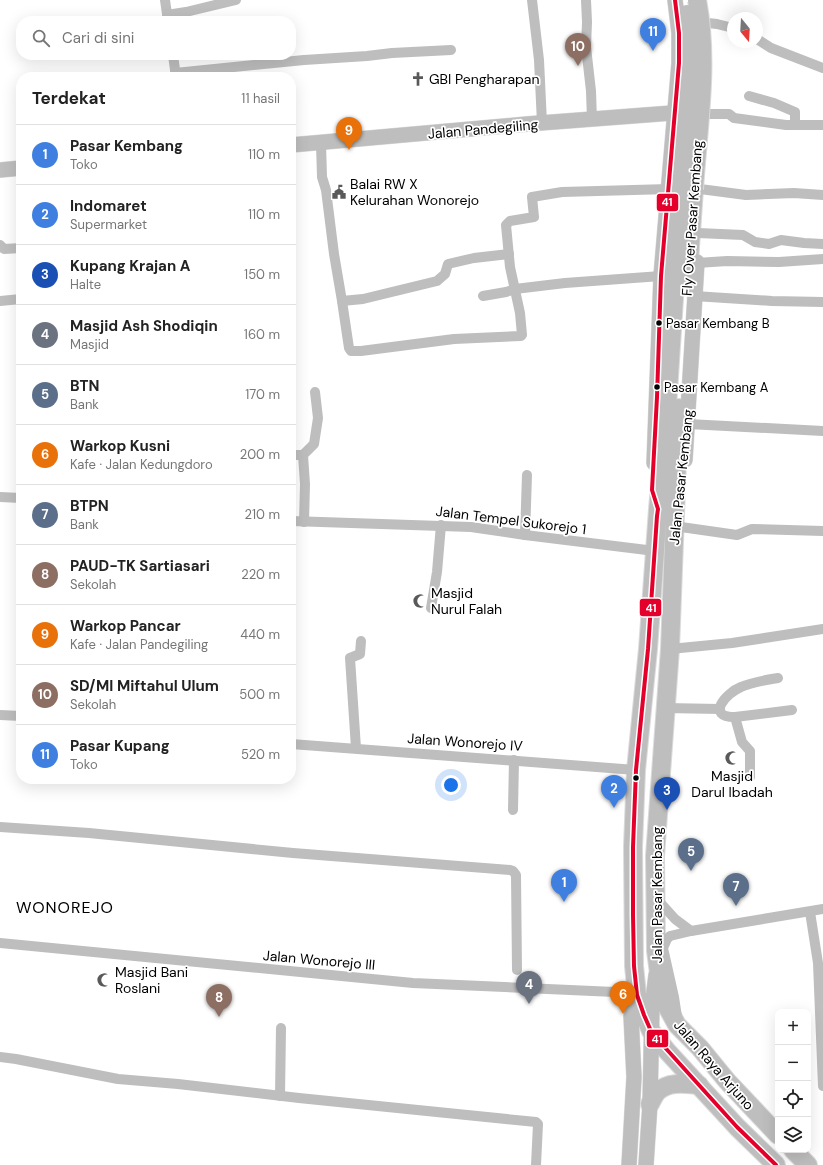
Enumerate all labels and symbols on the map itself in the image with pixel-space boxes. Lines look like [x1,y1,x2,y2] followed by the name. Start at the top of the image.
[727,12,763,48] north arrow
[640,18,666,51] pin: 11
[565,33,591,66] pin: 10
[429,70,539,88] place label: GBI Pengharapan
[410,71,426,87] church icon: GBI Pengharapan
[427,115,539,143] street label: Jalan Pandegiling
[336,117,362,150] pin: 9
[678,139,706,297] street label: Fly Over Pasar Kembang
[350,175,479,209] place label: Balai RW X Kelurahan Wonorejo
[331,184,347,200] public building icon: Balai RW X Kelurahan Wonorejo
[656,193,679,212] line badge: 41
[661,195,673,209] text: 41
[666,315,770,332] place label: Pasar Kembang B
[654,318,664,328] marker: Pasar Kembang B
[664,379,769,396] place label: Pasar Kembang A
[652,382,662,392] marker: Pasar Kembang A
[665,408,697,546] street label: Jalan Pasar Kembang
[435,502,587,538] street label: Jalan Tempel Sukorejo 1
[431,584,502,618] place label: Masjid Nurul Falah
[412,593,428,609] mosque icon: Masjid Nurul Falah
[639,598,662,617] line badge: 41
[645,601,657,615] text: 41
[407,729,524,755] street label: Jalan Wonorejo IV
[724,750,740,766] mosque icon: Masjid Darul Ibadah
[691,767,773,801] place label: Masjid Darul Ibadah
[631,773,641,783] unlabelled marker
[441,775,461,795] your location
[601,775,627,808] pin: 2
[654,777,680,810] pin: 3
[648,827,666,963] street label: Jalan Pasar Kembang
[678,838,704,871] pin: 5
[551,869,577,902] pin: 1
[723,873,749,906] pin: 7
[16,897,114,918] district label: WONOREJO
[262,946,376,974] street label: Jalan Wonorejo III
[115,963,188,997] place label: Masjid Bani Roslani
[516,971,542,1004] pin: 4
[96,972,112,988] mosque icon: Masjid Bani Roslani
[610,981,636,1014] pin: 6
[206,984,232,1017] pin: 8
[670,1016,758,1114] street label: Jalan Raya Arjuno
[646,1029,669,1048] line badge: 41
[651,1032,663,1046] text: 41

